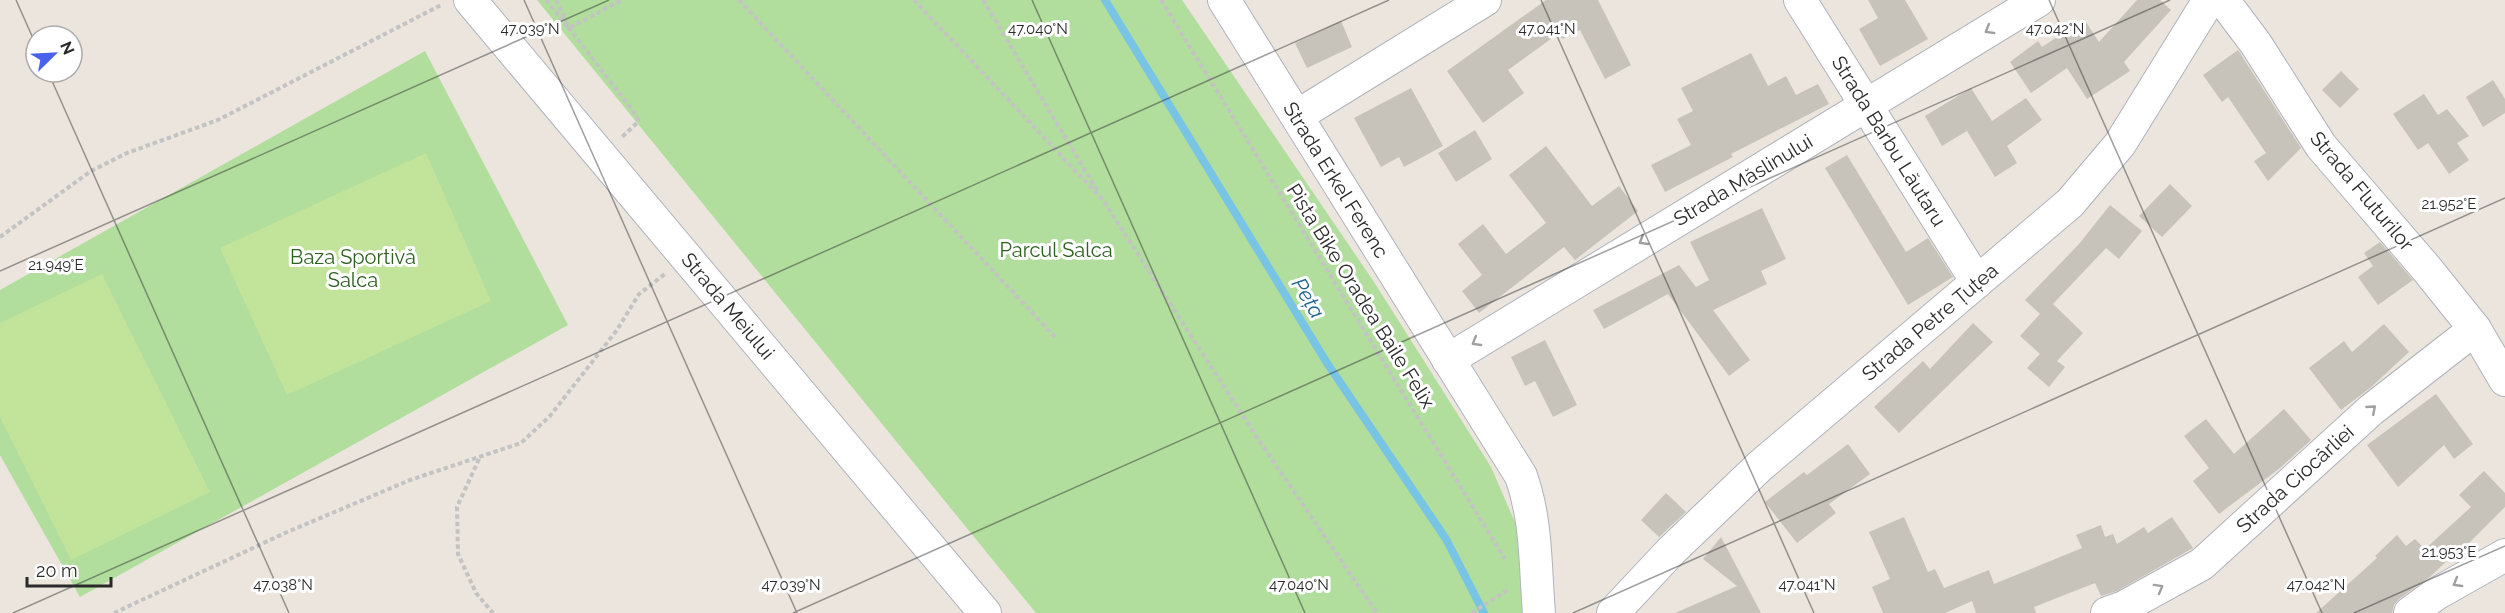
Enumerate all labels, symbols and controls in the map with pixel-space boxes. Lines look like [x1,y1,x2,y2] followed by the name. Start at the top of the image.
[500,20,560,38] text: 47.039°N
[1008,20,1068,38] text: 47.040°N
[1518,20,1576,38] text: 47.041°N
[2026,20,2084,38] text: 47.042°N
[1985,23,1995,35] one-way arrow
[24,24,84,84] north arrow
[56,39,78,58] text: N
[1827,51,1951,231] street label: Strada Barbu Lăutaru
[1278,97,1394,263] street label: Strada Erkel Ferenc
[2305,126,2419,256] street label: Strada Fluturilor
[1669,129,1817,231] street label: Strada Măslinului
[1282,179,1440,413] street label: Pista Bike Oradea Baile Felix
[2422,195,2476,213] text: 21.952°E
[1639,233,1649,245] one-way arrow
[999,238,1113,262] park label: Parcul Salca
[290,245,416,292] park label: Baza Sportivă Salca
[676,248,780,364] street label: Strada Meiului
[28,256,84,274] text: 21.949°E
[1857,258,2003,386] street label: Strada Petre Țuțea
[1287,273,1330,323] water label: Peța
[1472,335,1482,347] one-way arrow
[2365,405,2376,416] one-way arrow
[2231,420,2359,538] street label: Strada Ciocârliei
[2422,543,2476,561] text: 21.953°E
[27,550,111,588] scale bar
[36,560,78,581] text: 20 m
[2453,575,2463,587] one-way arrow
[253,576,313,594] text: 47.038°N
[761,576,821,594] text: 47.039°N
[1269,576,1329,594] text: 47.040°N
[1778,576,1836,594] text: 47.041°N
[2287,576,2345,594] text: 47.042°N
[2153,584,2163,595] one-way arrow

